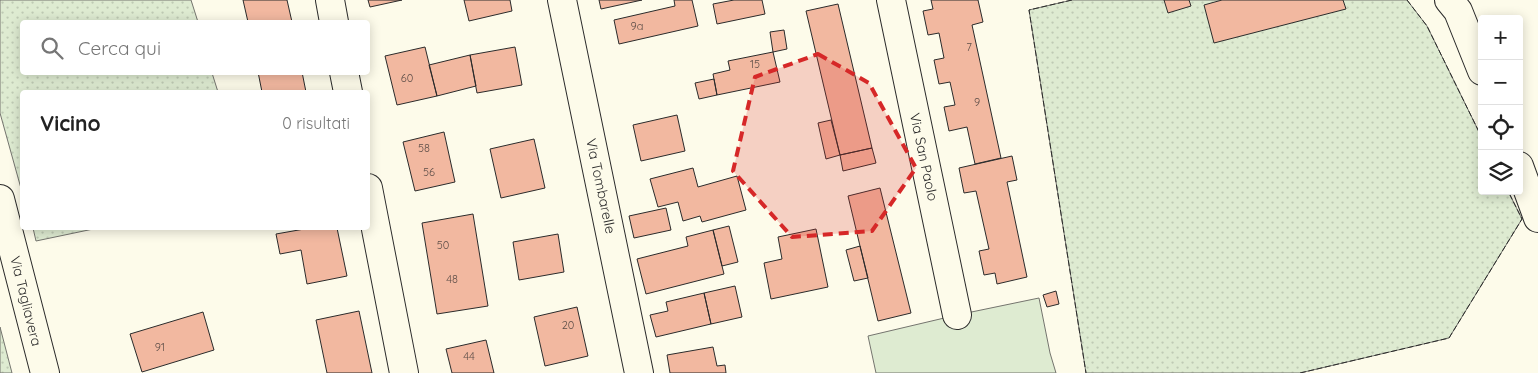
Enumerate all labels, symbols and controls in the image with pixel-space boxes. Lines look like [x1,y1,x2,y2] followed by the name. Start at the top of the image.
[1478,15,1523,195] map controls
[1478,15,1523,60] button: +
[631,19,643,33] house number: 9a
[20,20,370,75] search box
[38,34,66,62] icon: search
[78,36,161,60] text: Cerca qui
[966,40,972,54] house number: 7
[750,57,760,71] house number: 15
[1478,60,1523,105] button: −
[401,71,413,85] house number: 60
[974,95,980,109] house number: 9
[1478,105,1523,150] button: locate
[40,110,101,136] text: Vicino
[906,111,942,203] street label: Via San Paolo
[282,113,350,133] text: 0 risultati
[582,137,620,235] street label: Via Tombarelle
[418,141,430,155] house number: 58
[1478,150,1523,195] button: layers
[423,165,435,179] house number: 56
[437,238,449,252] house number: 50
[6,254,46,348] street label: Via Tagliavera
[446,272,458,286] house number: 48
[562,318,574,332] house number: 20
[155,340,165,354] house number: 91
[463,349,475,363] house number: 44

